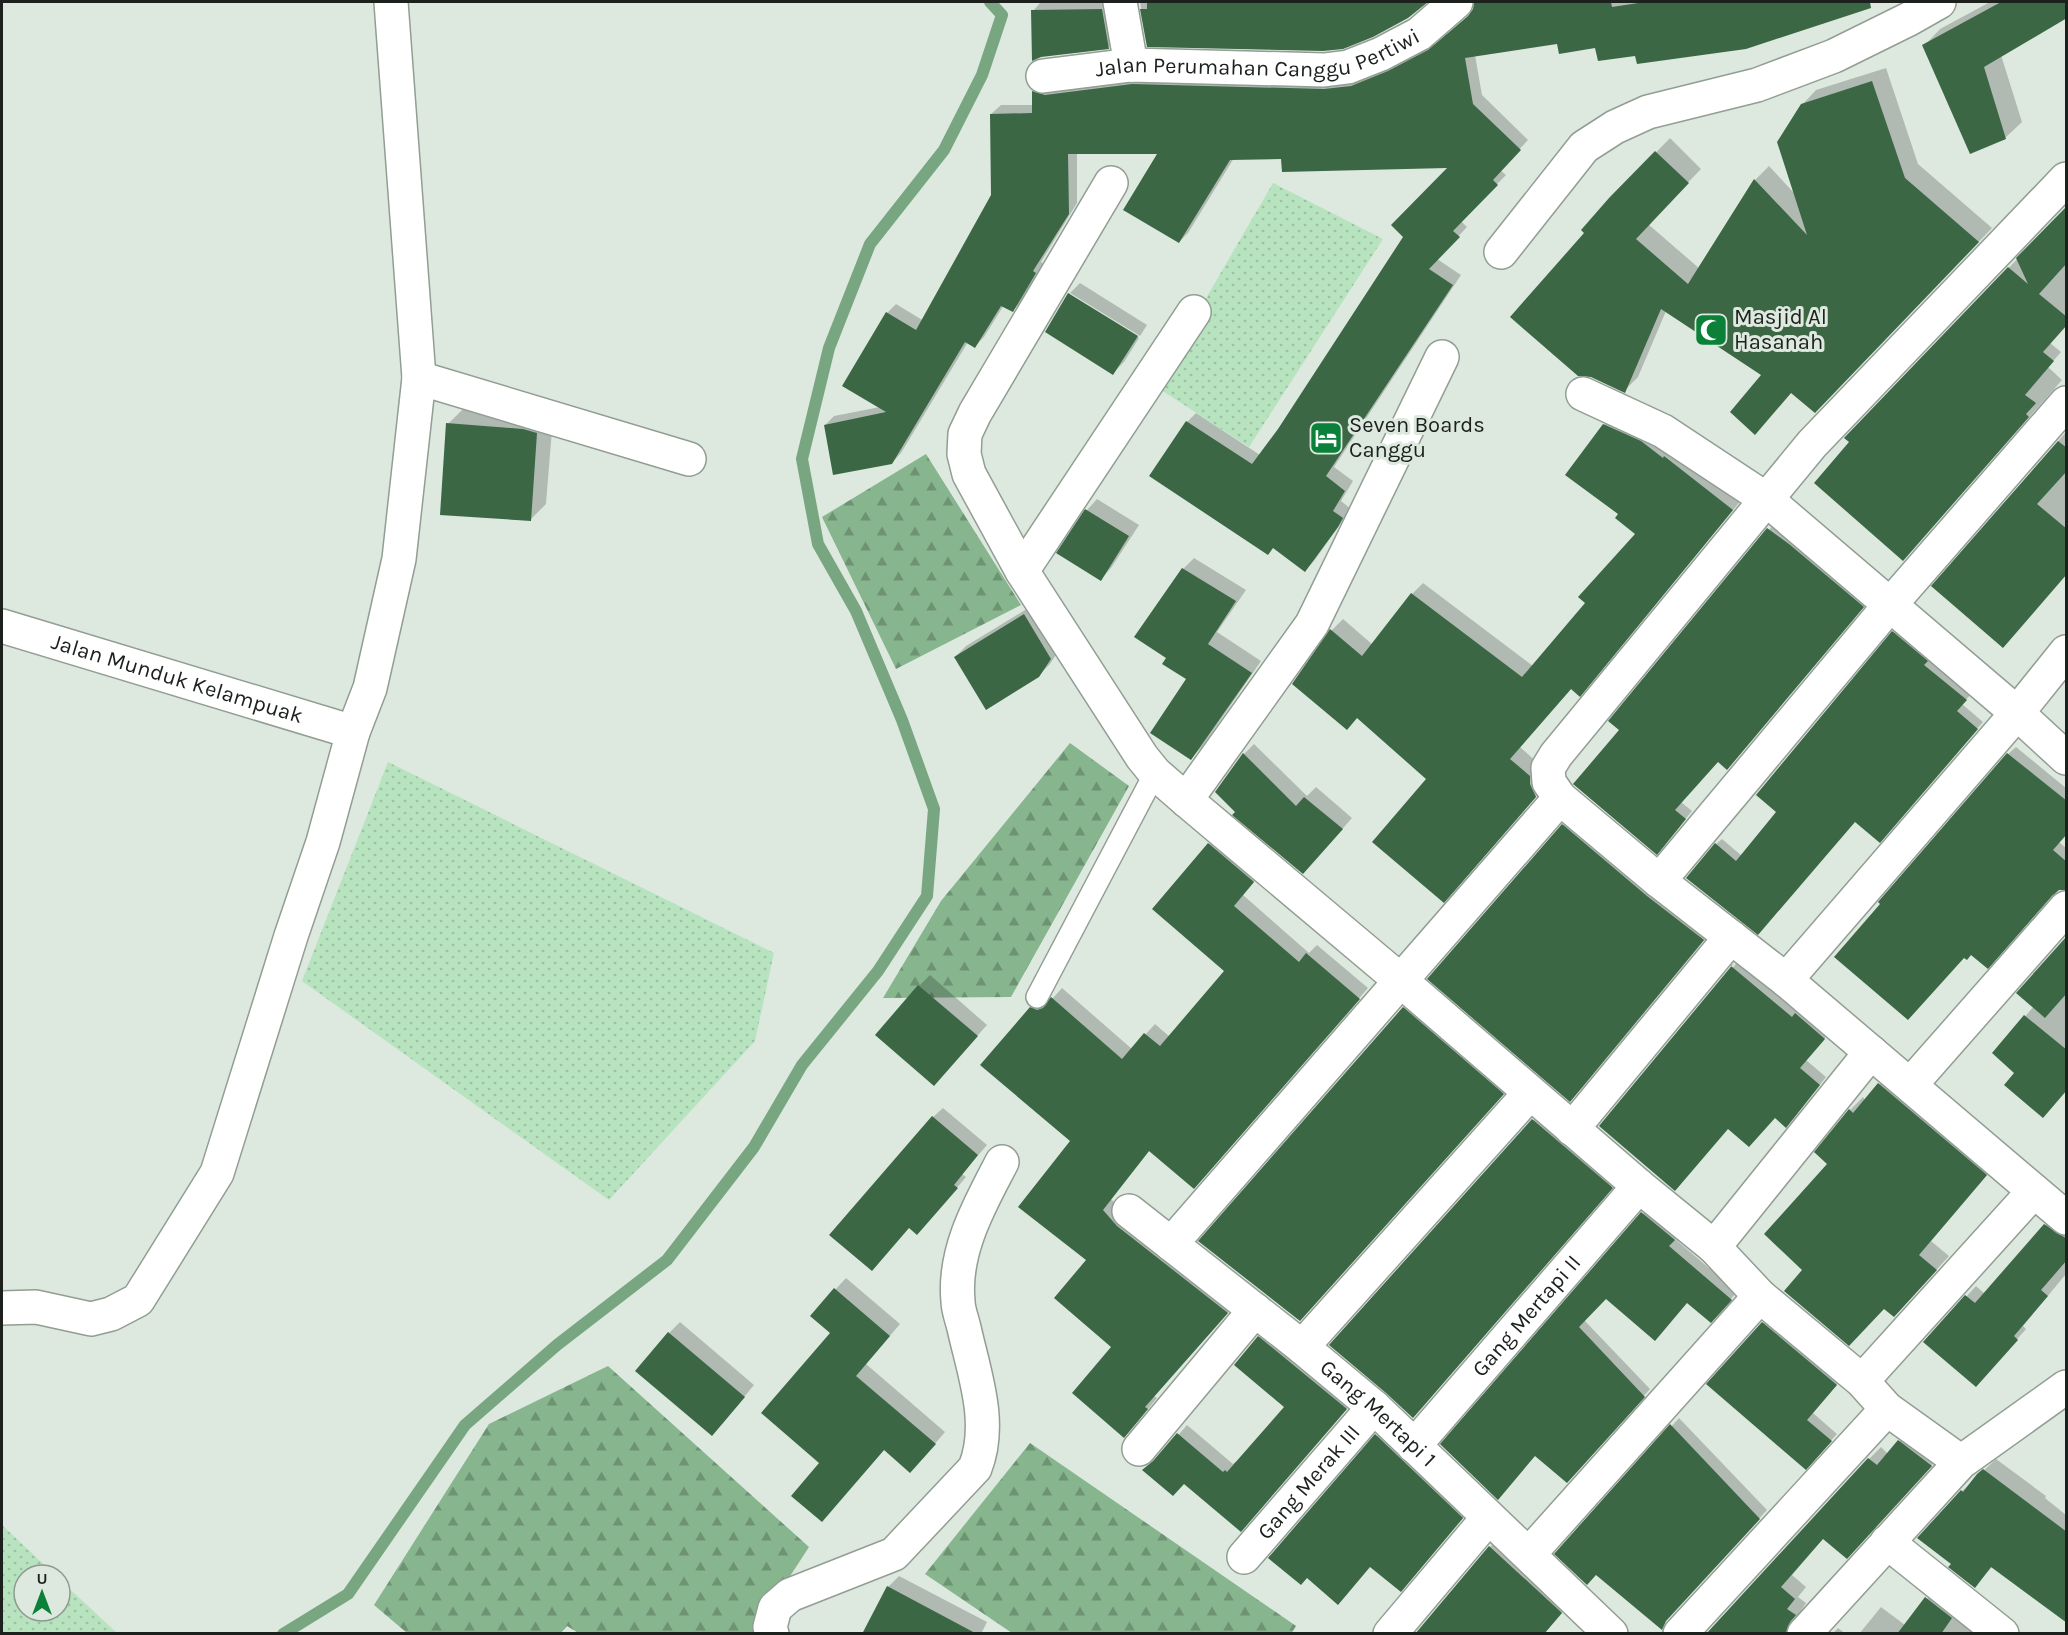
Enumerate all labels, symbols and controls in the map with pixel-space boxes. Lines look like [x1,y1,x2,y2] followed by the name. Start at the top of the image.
[1094,23,1424,83] street label: Jalan Perumahan Canggu Pertiwi
[1734,304,1827,355] place label: Masjid Al Hasanah
[1693,312,1729,348] mosque icon: Masjid Al Hasanah
[1349,412,1485,463] place label: Seven Boards Canggu
[1308,420,1344,456] hotel icon: Seven Boards Canggu
[48,629,306,729] street label: Jalan Munduk Kelampuak
[1467,1250,1586,1382] street label: Gang Mertapi II
[1315,1354,1441,1472] street label: Gang Mertapi 1
[1252,1419,1366,1545] street label: Gang Merak III
[12,1563,72,1623] north arrow
[36,1569,48,1588] text: U

